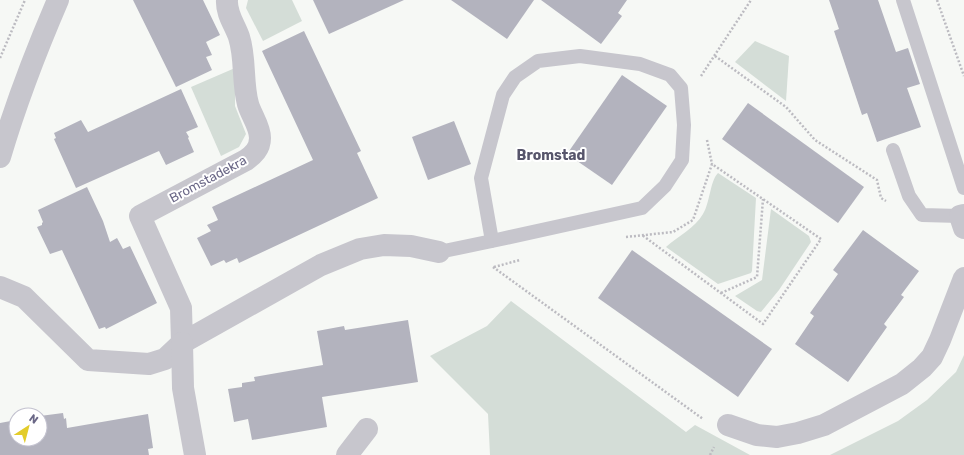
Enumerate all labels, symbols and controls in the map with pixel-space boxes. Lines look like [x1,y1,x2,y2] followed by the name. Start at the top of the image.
[517,147,586,164] district label: Bromstad
[167,152,249,206] street label: Bromstadekra
[8,407,48,447] north arrow
[27,412,41,427] text: N

